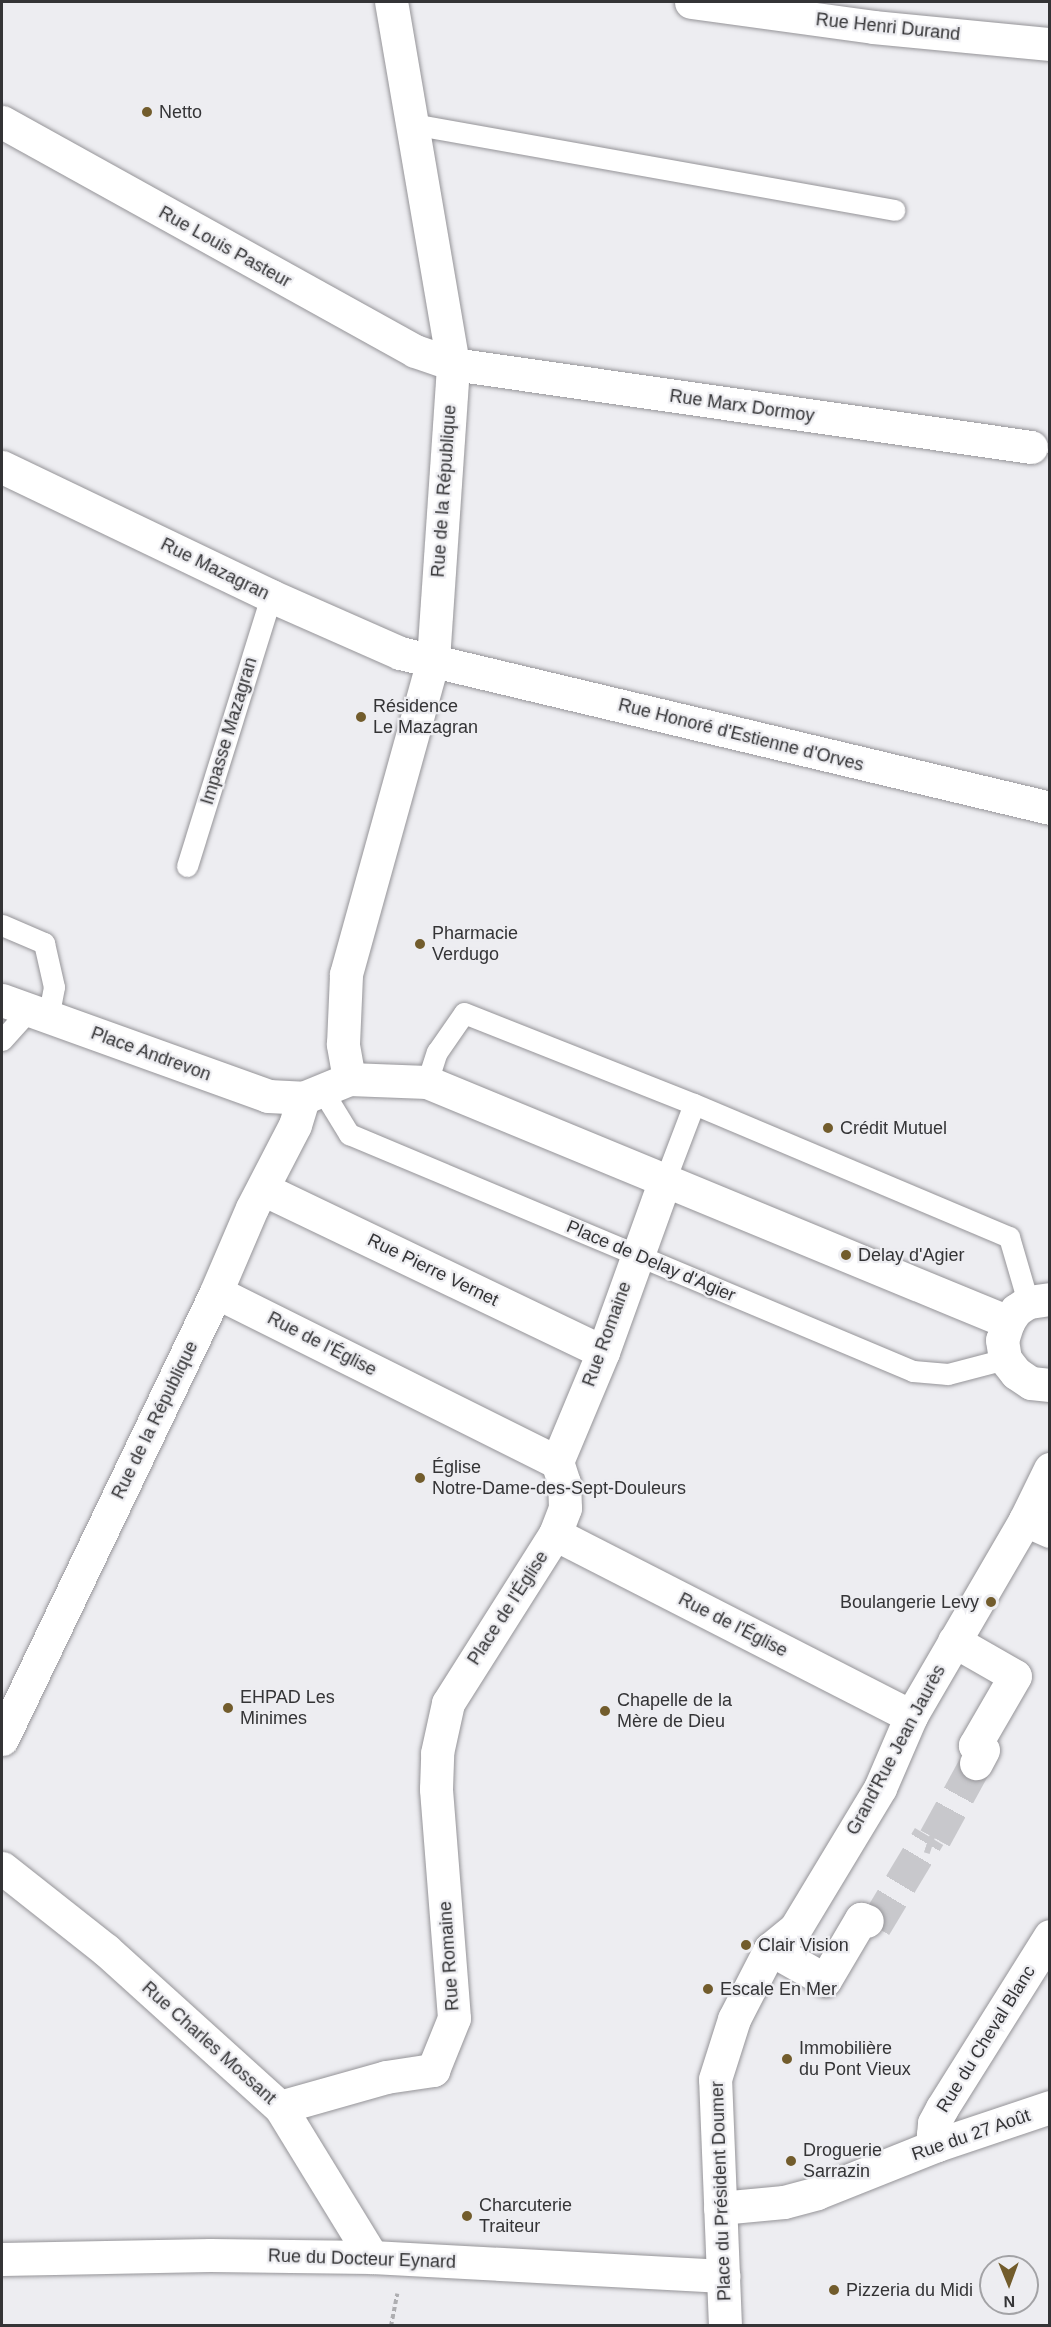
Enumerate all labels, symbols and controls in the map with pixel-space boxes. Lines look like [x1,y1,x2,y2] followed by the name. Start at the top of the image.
[815,9,961,45] street label: Rue Henri Durand
[159,101,202,123] place label: Netto
[140,105,154,119] marker: Netto
[155,202,295,292] street label: Rue Louis Pasteur
[668,385,816,427] street label: Rue Marx Dormoy
[427,404,461,578] street label: Rue de la République
[157,533,273,605] street label: Rue Mazagran
[196,655,262,807] street label: Impasse Mazagran
[616,694,866,776] street label: Rue Honoré d'Estienne d'Orves
[373,696,478,738] place label: Résidence Le Mazagran
[354,710,368,724] marker: Résidence Le Mazagran
[432,923,518,966] place label: Pharmacie Verdugo
[413,937,427,951] marker: Pharmacie Verdugo
[88,1022,214,1086] street label: Place Andrevon
[840,1117,947,1139] place label: Crédit Mutuel
[821,1121,835,1135] marker: Crédit Mutuel
[563,1216,739,1306] street label: Place de Delay d'Agier
[364,1229,502,1311] street label: Rue Pierre Vernet
[858,1244,964,1266] place label: Delay d'Agier
[839,1248,853,1262] marker: Delay d'Agier
[578,1279,636,1389] street label: Rue Romaine
[264,1307,380,1381] street label: Rue de l'Église
[107,1337,203,1503] street label: Rue de la République
[432,1457,686,1500] place label: Église Notre-Dame-des-Sept-Douleurs
[413,1471,427,1485] marker: Église Notre-Dame-des-Sept-Douleurs
[463,1547,553,1669] street label: Place de l'Église
[675,1588,791,1662] street label: Rue de l'Église
[840,1591,979,1613] place label: Boulangerie Levy
[984,1595,998,1609] marker: Boulangerie Levy
[842,1661,950,1839] street label: Grand'Rue Jean Jaurès
[240,1687,335,1730] place label: EHPAD Les Minimes
[617,1690,732,1732] place label: Chapelle de la Mère de Dieu
[221,1701,235,1715] marker: EHPAD Les Minimes
[598,1704,612,1718] marker: Chapelle de la Mère de Dieu
[434,1900,464,2012] street label: Rue Romaine
[758,1934,849,1956] place label: Clair Vision
[739,1938,753,1952] marker: Clair Vision
[932,1962,1040,2116] street label: Rue du Cheval Blanc
[137,1977,281,2109] street label: Rue Charles Mossant
[720,1978,837,2000] place label: Escale En Mer
[701,1982,715,1996] marker: Escale En Mer
[799,2038,911,2080] place label: Immobilière du Pont Vieux
[780,2052,794,2066] marker: Immobilière du Pont Vieux
[706,2081,736,2301] street label: Place du Président Doumer
[908,2104,1034,2166] street label: Rue du 27 Août
[803,2140,882,2182] place label: Droguerie Sarrazin
[784,2154,798,2168] marker: Droguerie Sarrazin
[479,2195,572,2238] place label: Charcuterie Traiteur
[460,2209,474,2223] marker: Charcuterie Traiteur
[268,2245,456,2273] street label: Rue du Docteur Eynard
[979,2255,1039,2315] north arrow
[846,2279,973,2301] place label: Pizzeria du Midi
[827,2283,841,2297] marker: Pizzeria du Midi
[1003,2293,1015,2310] text: N

